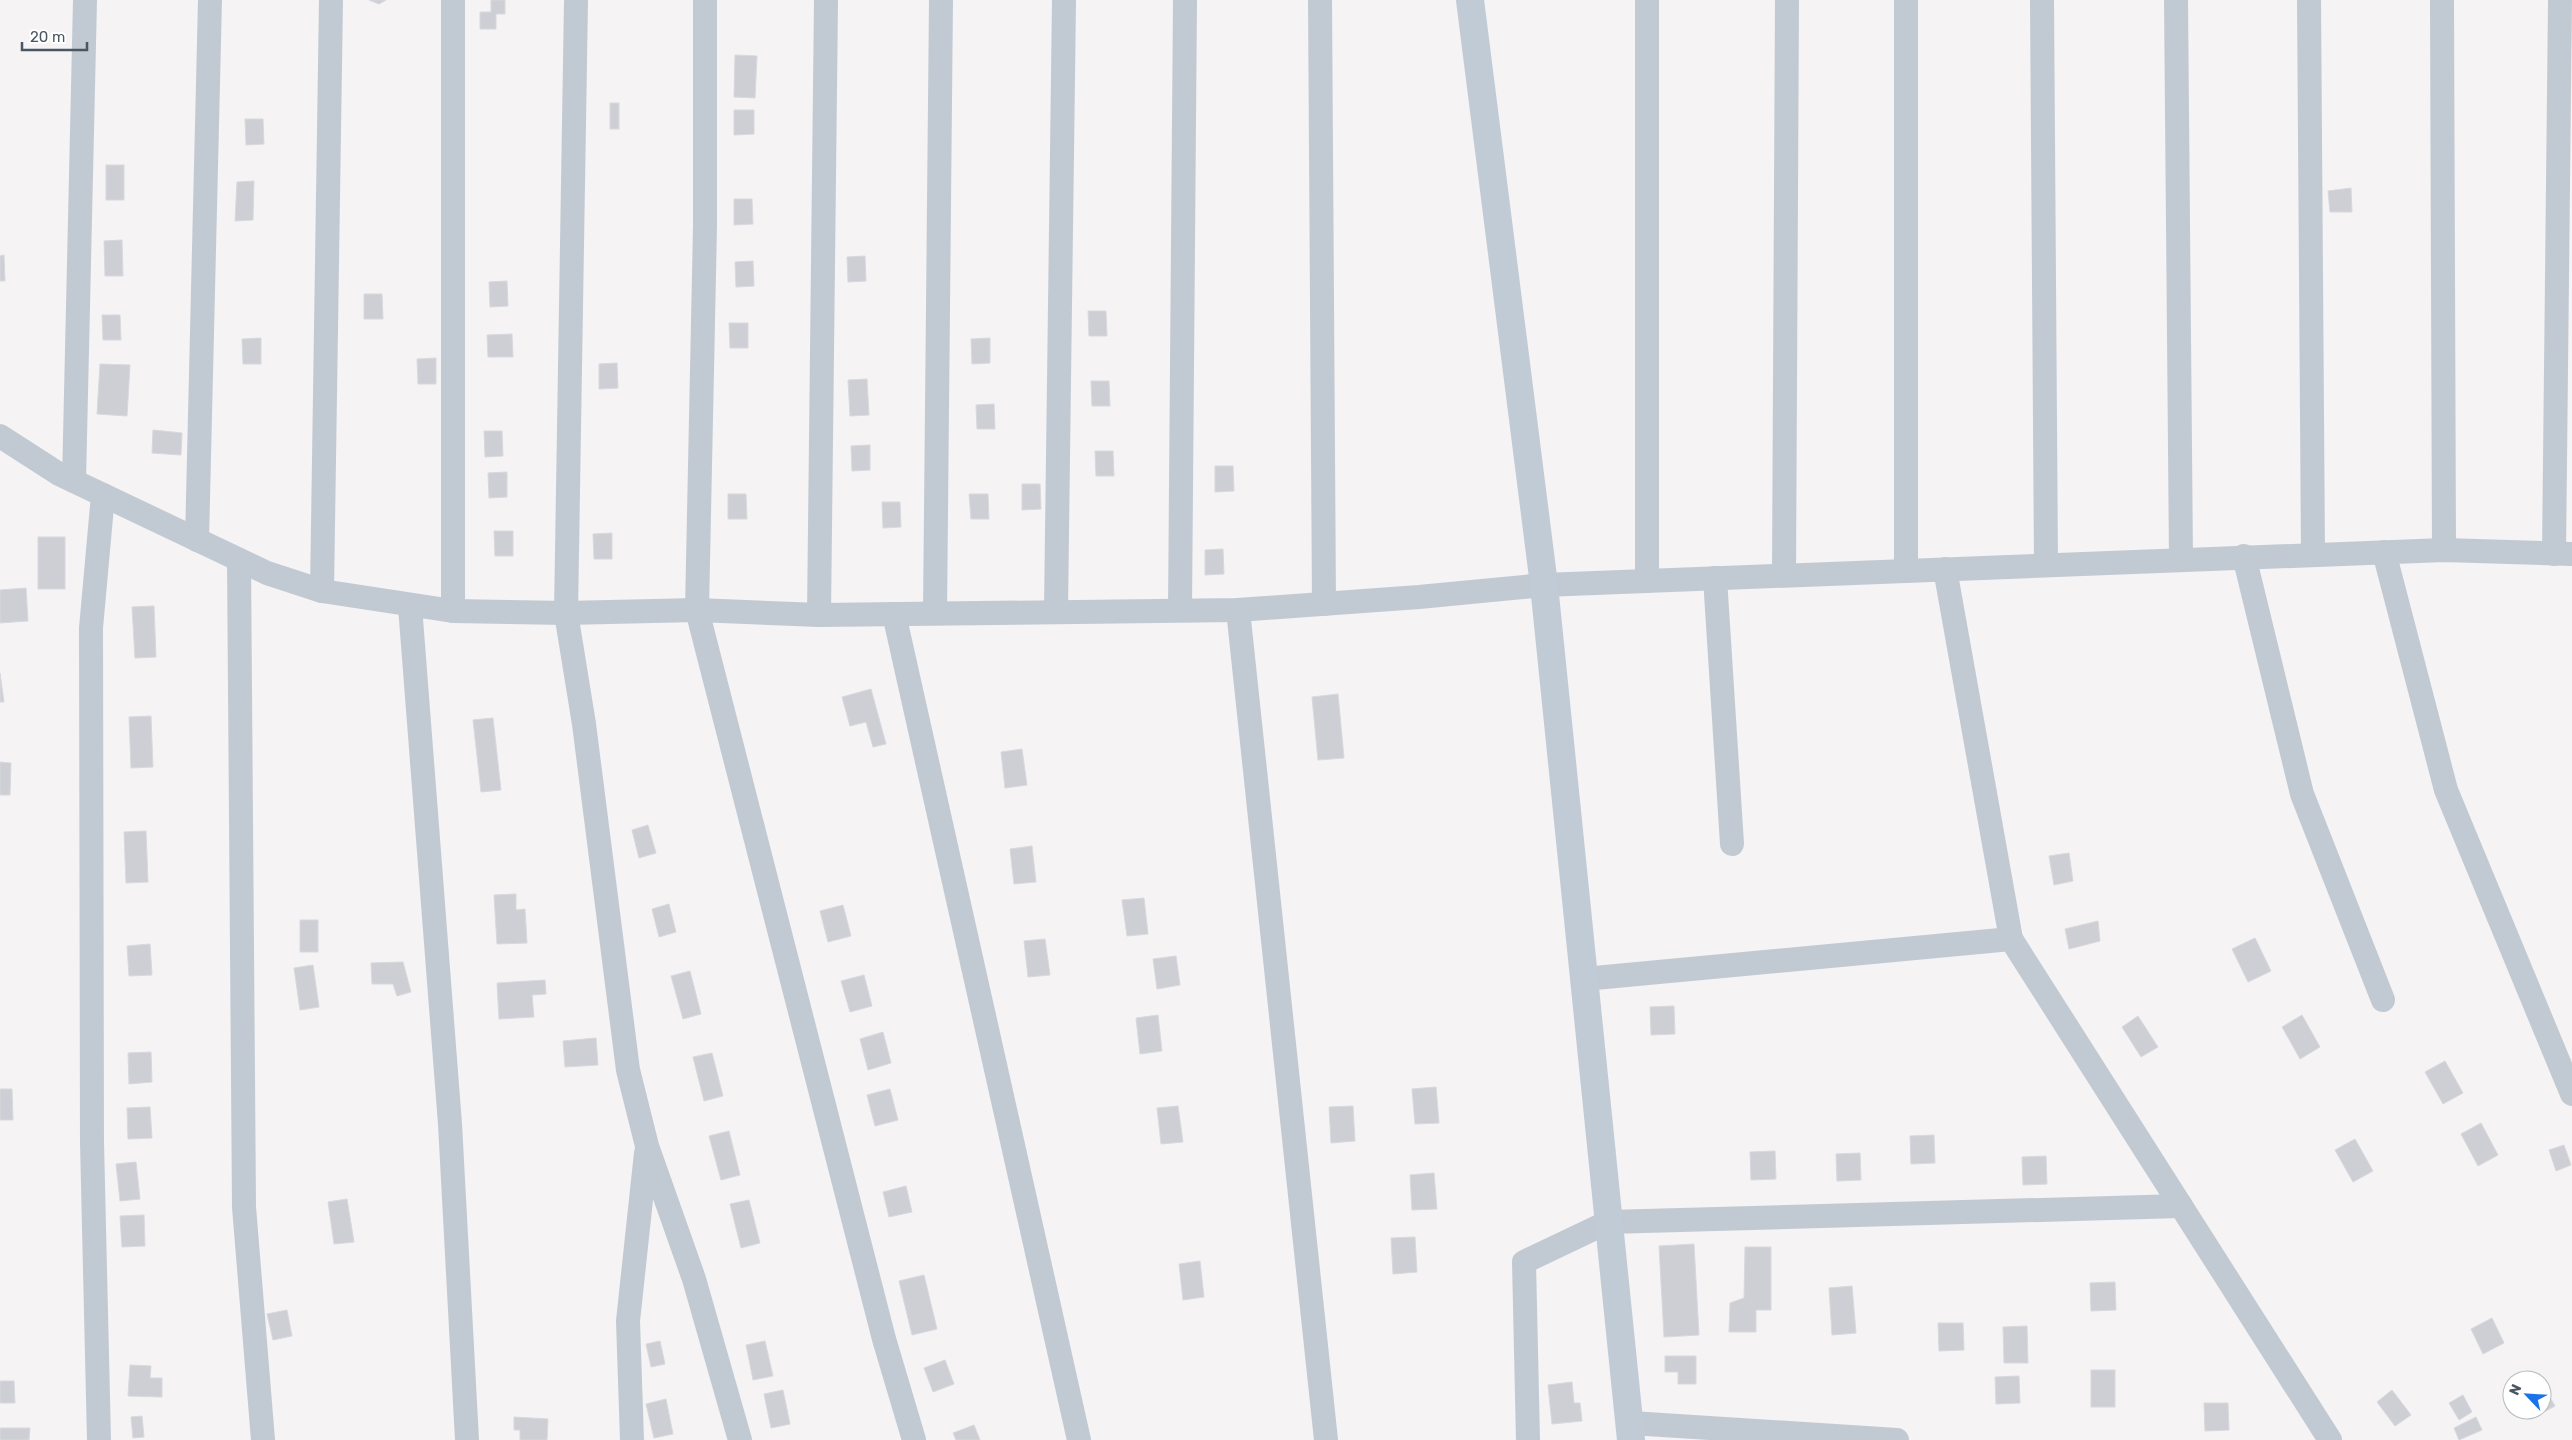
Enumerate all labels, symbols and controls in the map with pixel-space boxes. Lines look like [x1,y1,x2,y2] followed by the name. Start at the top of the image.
[22,20,88,52] scale bar
[30,28,65,46] text: 20 m
[2502,1370,2552,1420] north arrow
[2506,1382,2526,1398] text: N

